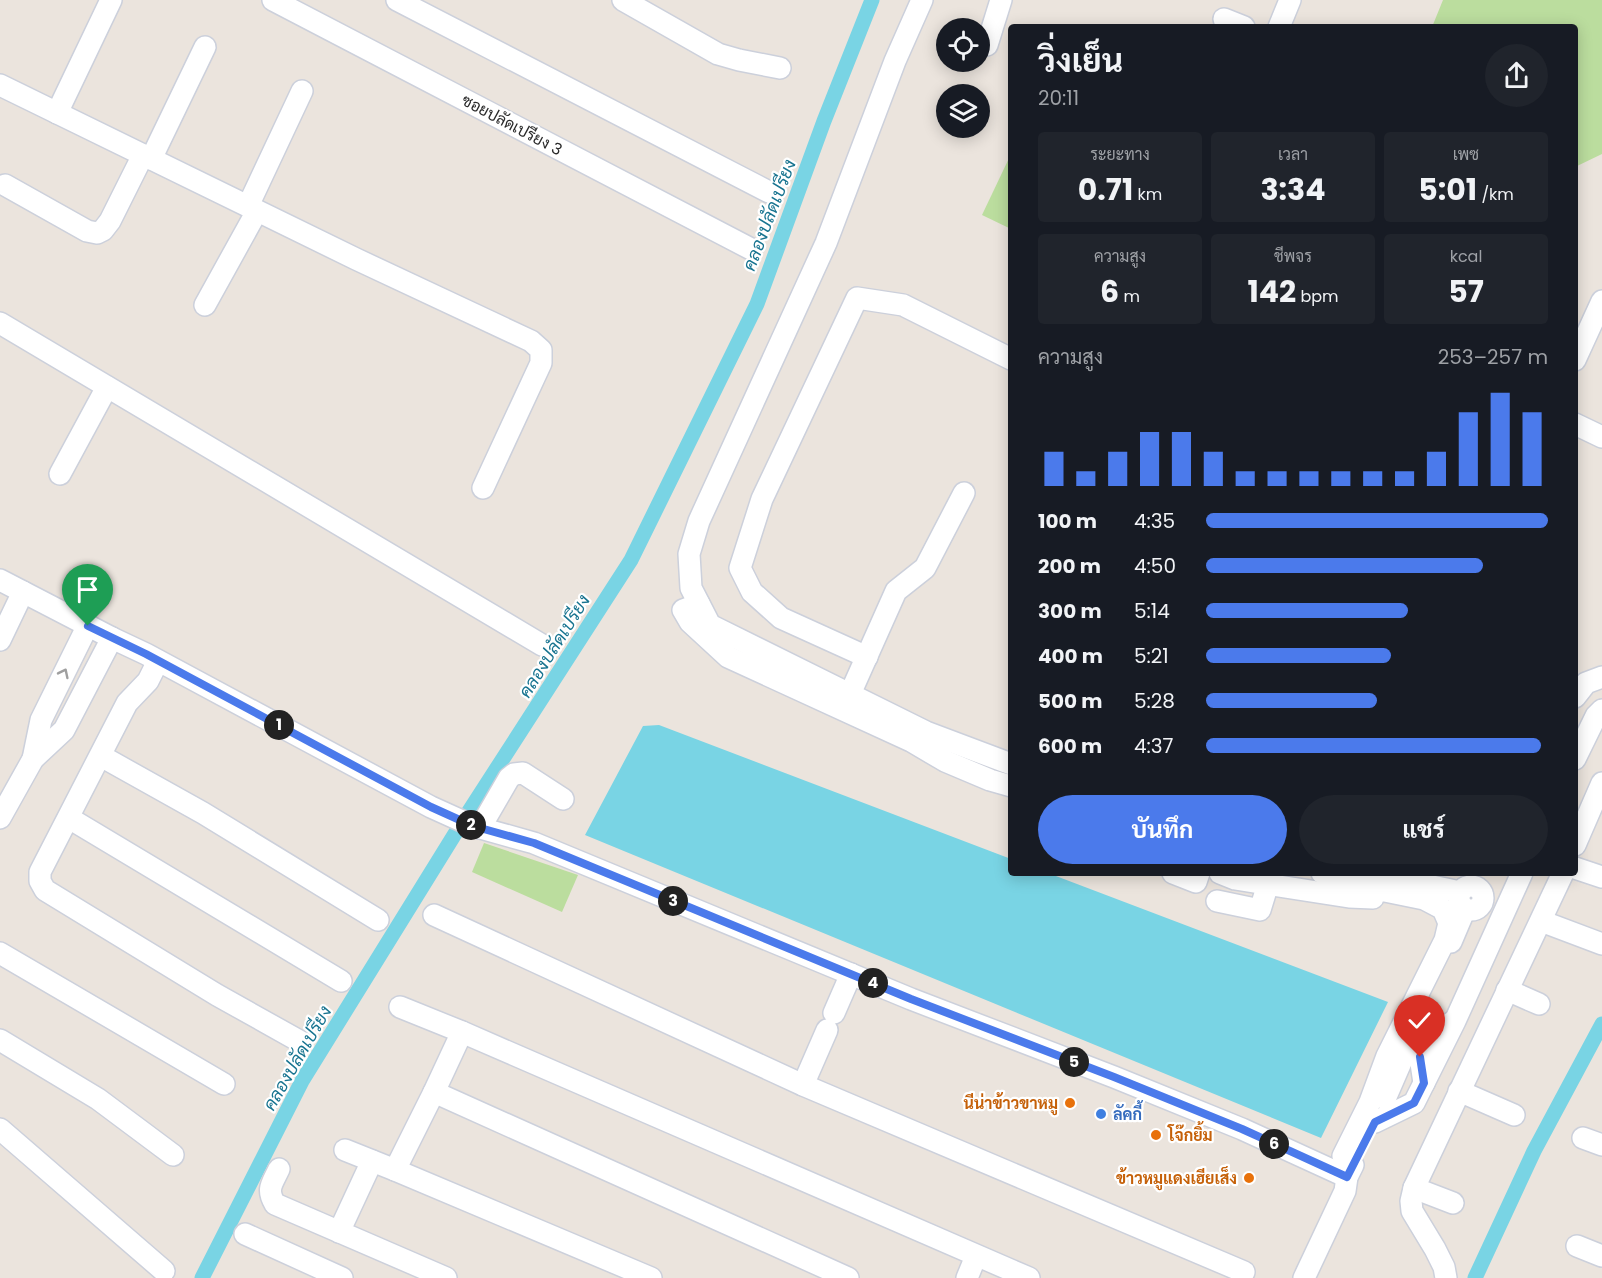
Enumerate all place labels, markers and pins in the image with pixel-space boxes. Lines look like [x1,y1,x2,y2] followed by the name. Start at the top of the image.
[62,564,113,626] pin
[264,710,294,740] pin: 1
[456,810,486,840] pin: 2
[658,886,688,916] pin: 3
[858,968,888,998] pin: 4
[1394,995,1445,1057] pin
[1059,1047,1089,1077] pin: 5
[964,1092,1058,1116] place label: นีน่าข้าวขาหมู
[1063,1096,1077,1110] marker: นีน่าข้าวขาหมู
[1113,1100,1143,1126] place label: ลัคกี้
[1094,1107,1108,1121] marker: ลัคกี้
[1167,1121,1213,1147] place label: โจ๊กยิ้ม
[1149,1128,1163,1142] marker: โจ๊กยิ้ม
[1259,1129,1289,1159] pin: 6
[1116,1165,1237,1191] place label: ข้าวหมูแดงเฮียเส็ง
[1242,1171,1256,1185] marker: ข้าวหมูแดงเฮียเส็ง

